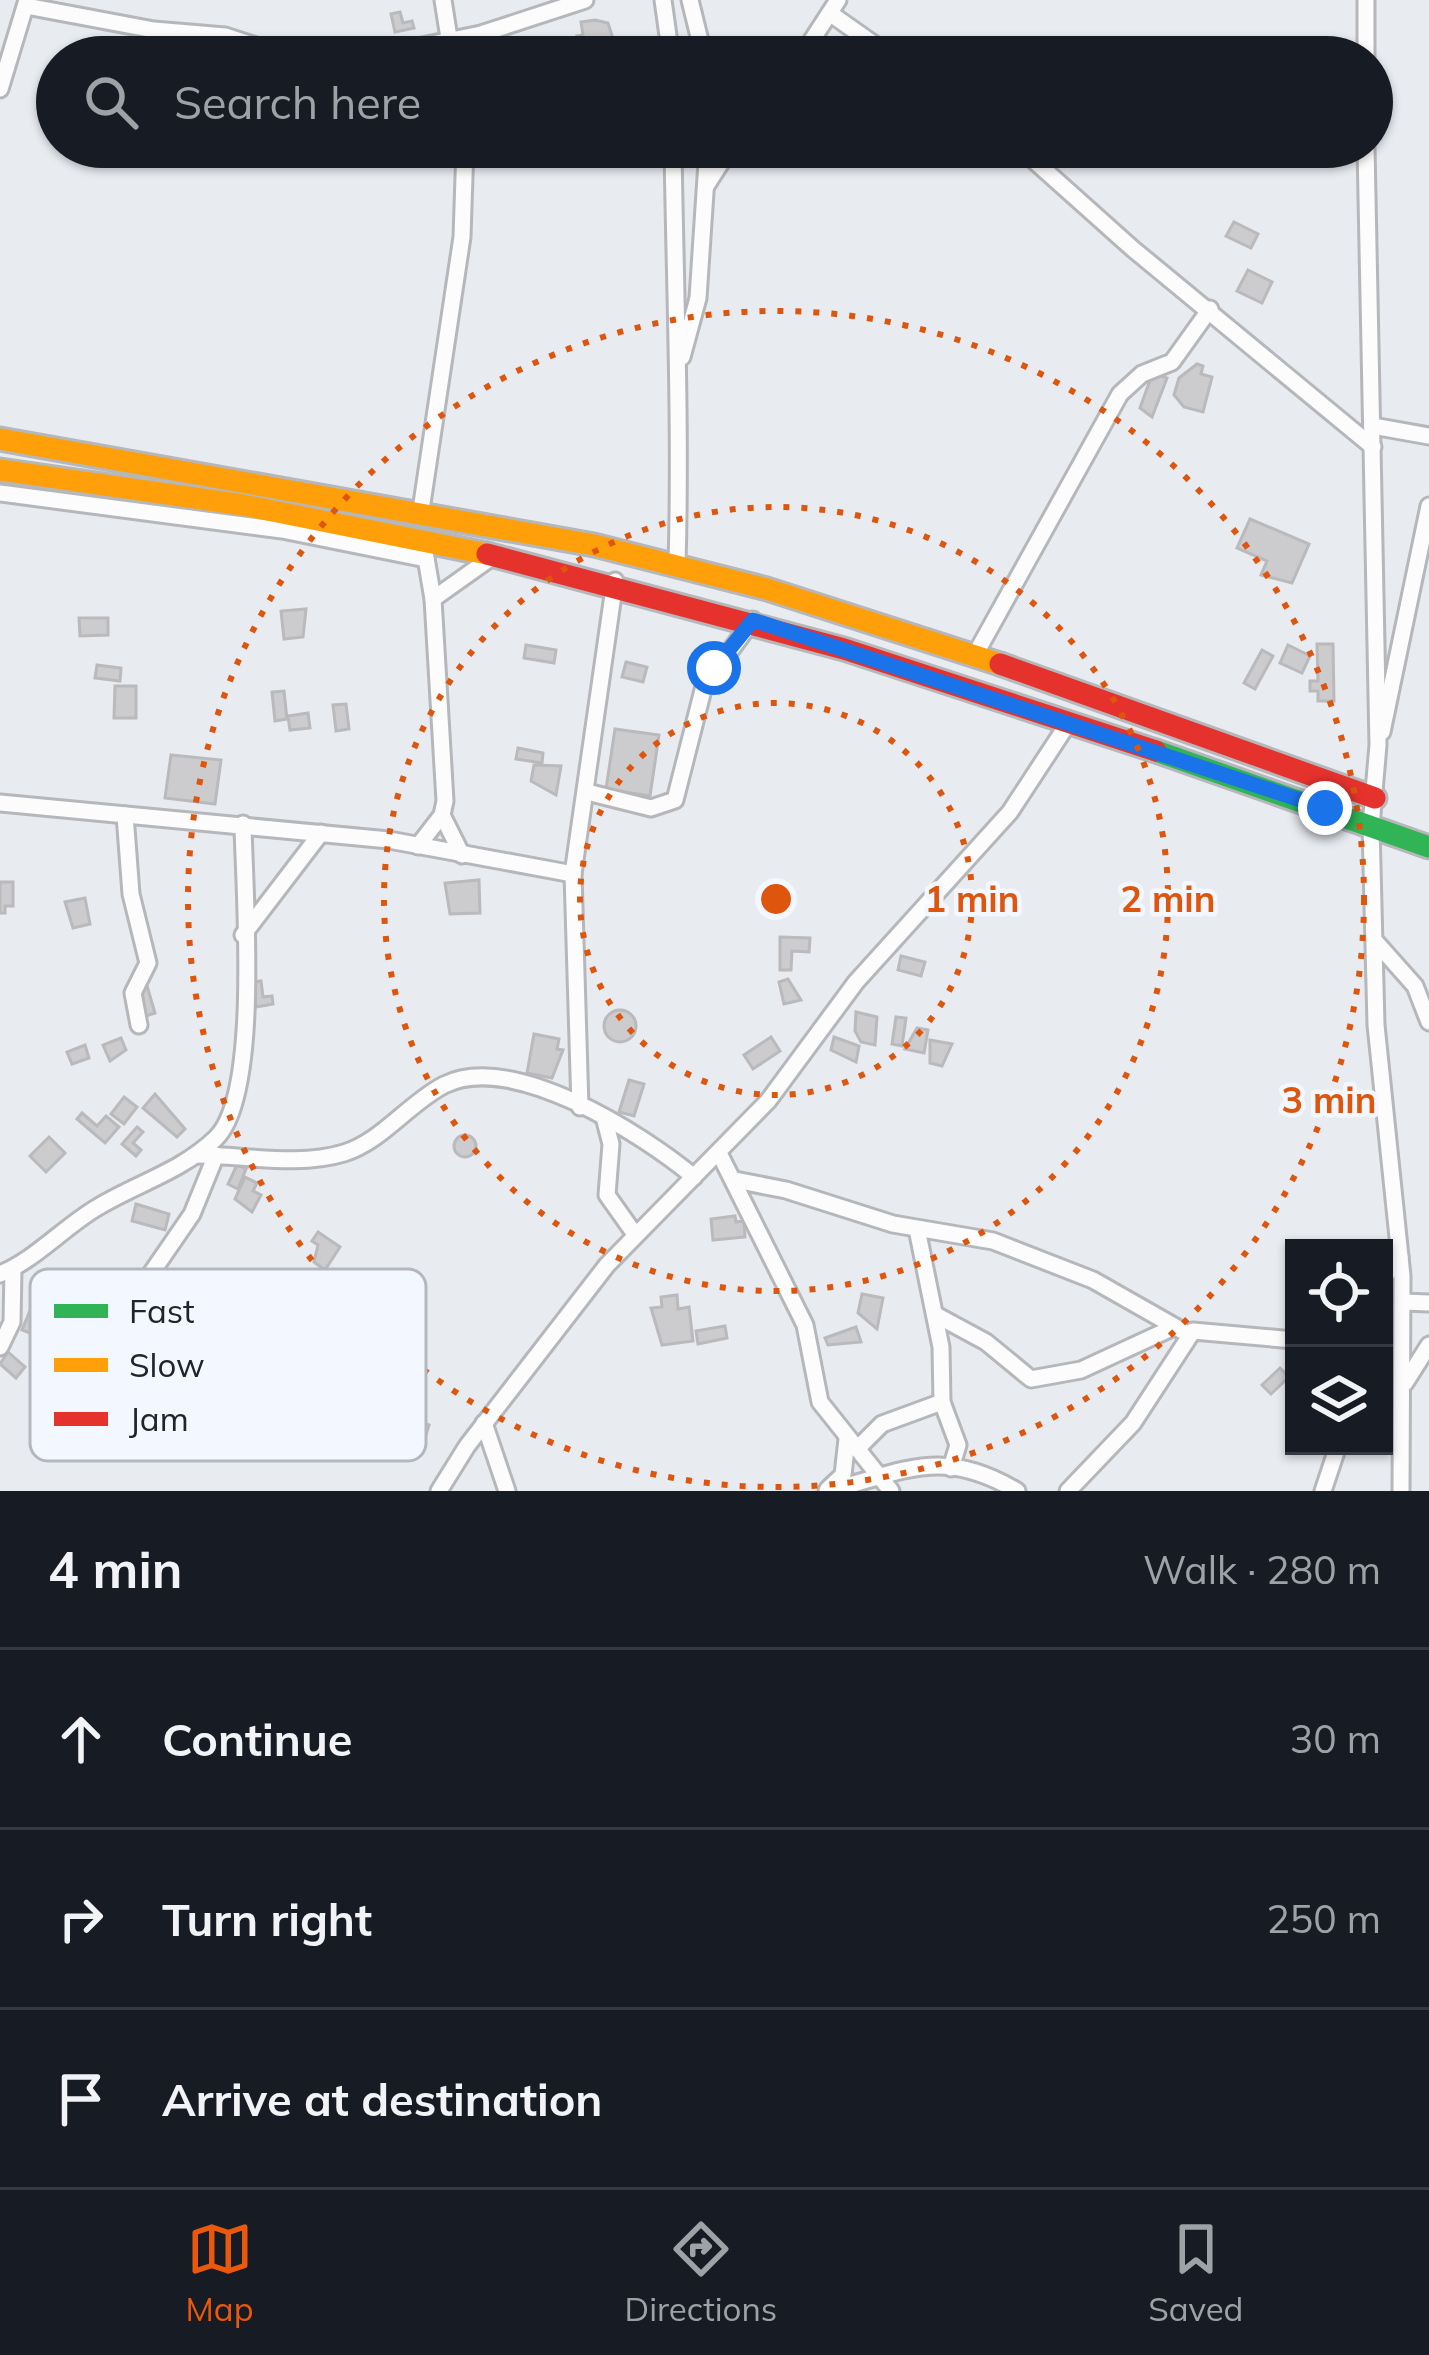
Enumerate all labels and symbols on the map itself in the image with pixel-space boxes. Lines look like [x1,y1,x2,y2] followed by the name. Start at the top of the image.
[687,641,741,695] route start
[1298,781,1352,835] route end
[925,876,1019,921] text: 1 min
[1121,876,1215,921] text: 2 min
[755,878,797,920] centre of rings
[1282,1077,1376,1122] text: 3 min
[30,1269,426,1461] legend
[129,1290,194,1331] text: Fast
[129,1344,205,1385] text: Slow
[129,1398,189,1439] text: Jam

